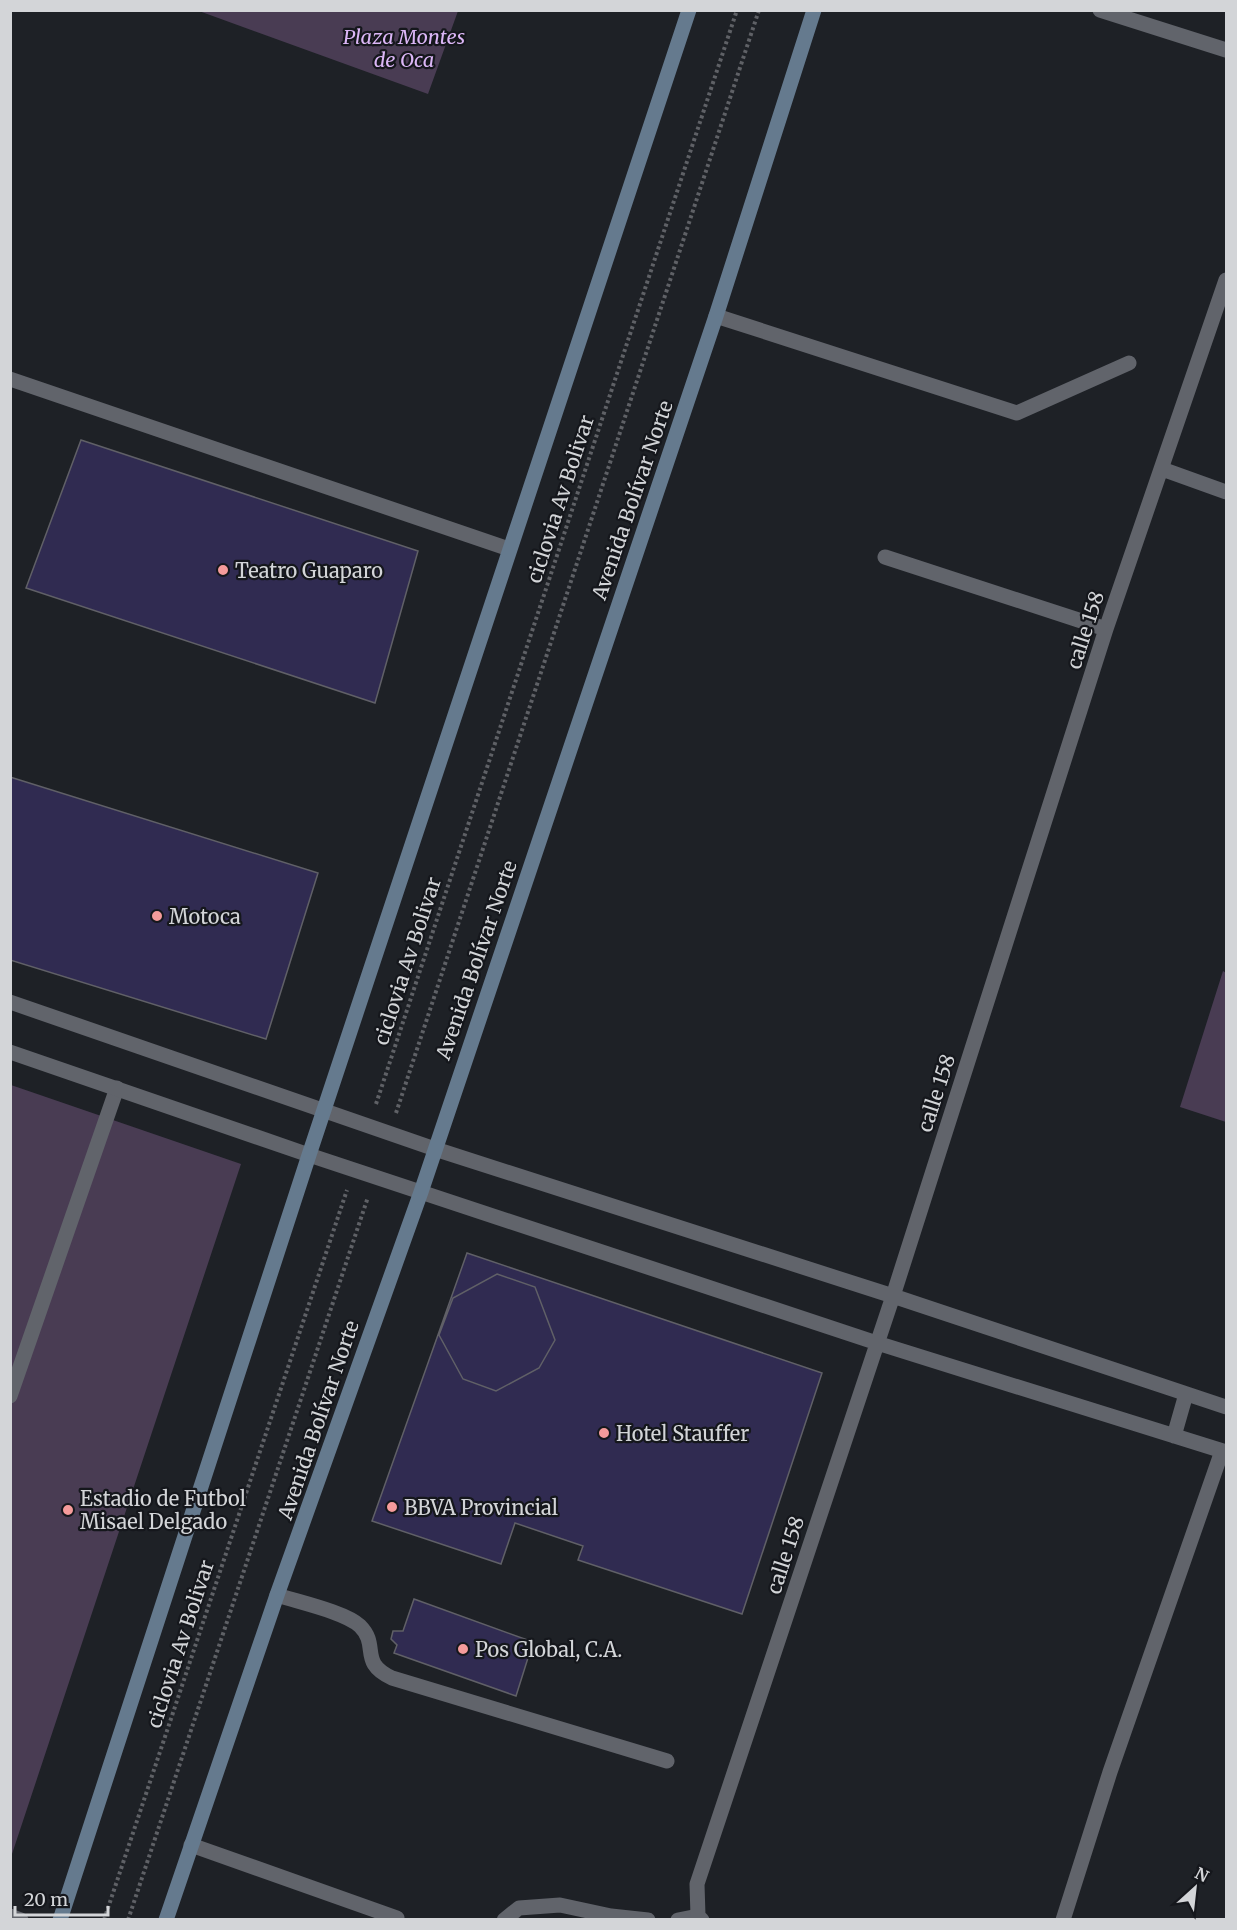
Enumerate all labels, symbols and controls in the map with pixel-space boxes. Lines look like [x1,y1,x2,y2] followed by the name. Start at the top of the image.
[343,24,465,72] park label: Plaza Montes de Oca
[586,397,678,604] street label: Avenida Bolívar Norte
[521,412,599,586] street label: ciclovia Av Bolivar
[235,558,383,583] place label: Teatro Guaparo
[216,563,230,577] marker: Teatro Guaparo
[1061,588,1109,672] street label: calle 158
[430,857,522,1064] street label: Avenida Bolívar Norte
[368,874,446,1048] street label: ciclovia Av Bolivar
[169,904,241,929] place label: Motoca
[150,909,164,923] marker: Motoca
[912,1051,960,1135] street label: calle 158
[272,1317,364,1524] street label: Avenida Bolívar Norte
[616,1421,749,1446] place label: Hotel Stauffer
[597,1426,611,1440] marker: Hotel Stauffer
[80,1486,246,1534] place label: Estadio de Futbol Misael Delgado
[404,1495,558,1520] place label: BBVA Provincial
[385,1500,399,1514] marker: BBVA Provincial
[61,1503,75,1517] marker: Estadio de Futbol Misael Delgado
[761,1513,809,1597] street label: calle 158
[141,1557,219,1731] street label: ciclovia Av Bolivar
[475,1637,622,1662] place label: Pos Global, C.A.
[456,1642,470,1656] marker: Pos Global, C.A.
[1165,1858,1225,1918] north arrow
[1192,1863,1212,1887] text: N
[15,1879,108,1917] scale bar
[24,1888,68,1911] text: 20 m

